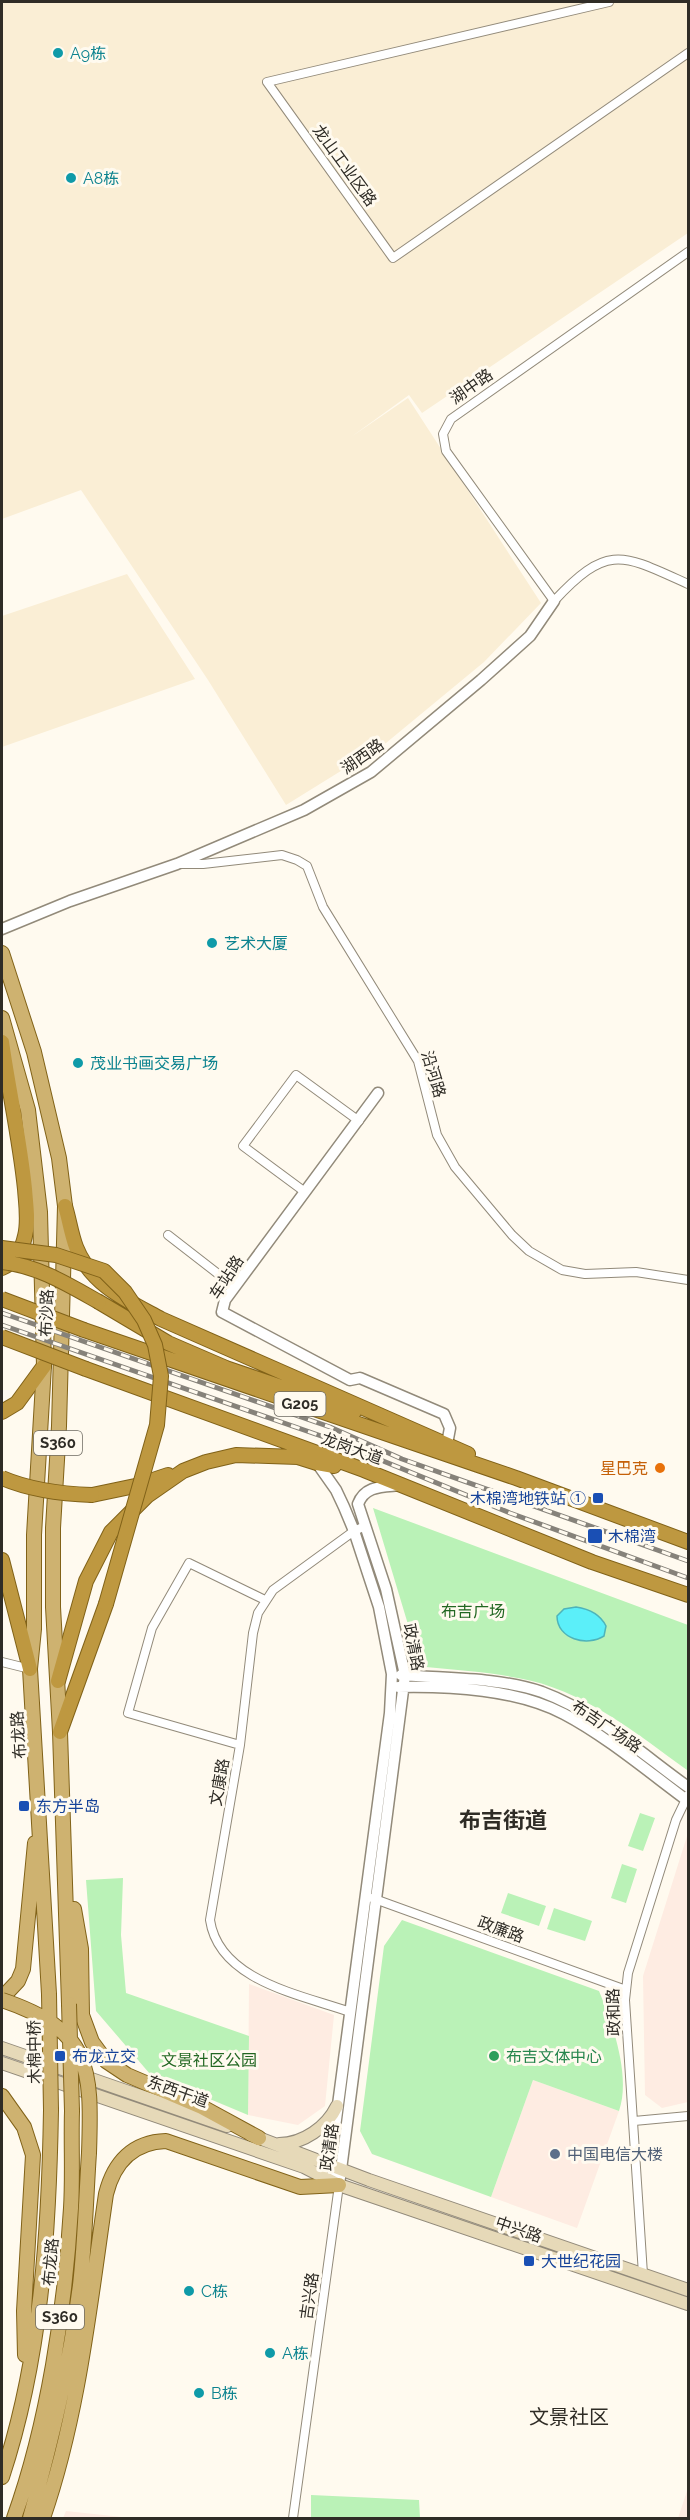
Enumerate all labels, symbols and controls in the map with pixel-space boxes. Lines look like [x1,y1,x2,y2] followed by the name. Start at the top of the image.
[70,44,106,63] place label: A9栋
[51,46,65,60] marker: A9栋
[309,121,380,210] street label: 龙山工业区路
[83,169,119,188] place label: A8栋
[64,171,78,185] marker: A8栋
[446,365,496,408] street label: 湖中路
[337,735,387,778] street label: 湖西路
[224,934,288,953] place label: 艺术大厦
[205,936,219,950] marker: 艺术大厦
[417,1048,450,1100] street label: 沿河路
[90,1054,218,1073] place label: 茂业书画交易广场
[71,1056,85,1070] marker: 茂业书画交易广场
[205,1252,247,1303] street label: 车站路
[36,1289,57,1337] street label: 布沙路
[274,1392,326,1416] road number: G205
[319,1429,385,1468] street label: 龙岗大道
[34,1431,82,1455] road number: S360
[600,1459,648,1478] place label: 星巴克
[653,1461,667,1475] marker: 星巴克
[470,1489,586,1508] place label: 木棉湾地铁站 ①
[591,1491,605,1505] marker: 木棉湾地铁站 ①
[586,1527,604,1545] marker: 木棉湾
[608,1527,656,1546] place label: 木棉湾
[441,1602,505,1621] park label: 布吉广场
[400,1622,427,1672] street label: 政清路
[568,1696,645,1757] street label: 布吉广场路
[7,1710,30,1760] street label: 布龙路
[206,1757,233,1807] street label: 文康路
[36,1797,100,1816] place label: 东方半岛
[17,1799,31,1813] marker: 东方半岛
[459,1807,547,1833] district label: 布吉街道
[475,1912,527,1947] street label: 政廉路
[604,1988,623,2036] street label: 政和路
[24,2020,45,2084] street label: 木棉中桥
[72,2047,136,2066] place label: 布龙立交
[506,2047,602,2066] place label: 布吉文体中心
[53,2049,67,2063] marker: 布龙立交
[487,2049,501,2063] marker: 布吉文体中心
[161,2051,257,2070] park label: 文景社区公园
[145,2072,211,2111] street label: 东西干道
[317,2122,342,2172] street label: 政清路
[567,2145,663,2164] place label: 中国电信大楼
[548,2147,562,2161] marker: 中国电信大楼
[493,2213,545,2246] street label: 中兴路
[39,2237,62,2287] street label: 布龙路
[541,2252,621,2271] place label: 大世纪花园
[522,2254,536,2268] marker: 大世纪花园
[297,2271,322,2321] street label: 吉兴路
[201,2282,228,2301] place label: C栋
[182,2284,196,2298] marker: C栋
[36,2305,84,2329] road number: S360
[282,2344,309,2363] place label: A栋
[263,2346,277,2360] marker: A栋
[211,2384,238,2403] place label: B栋
[192,2386,206,2400] marker: B栋
[529,2405,609,2429] district label: 文景社区

